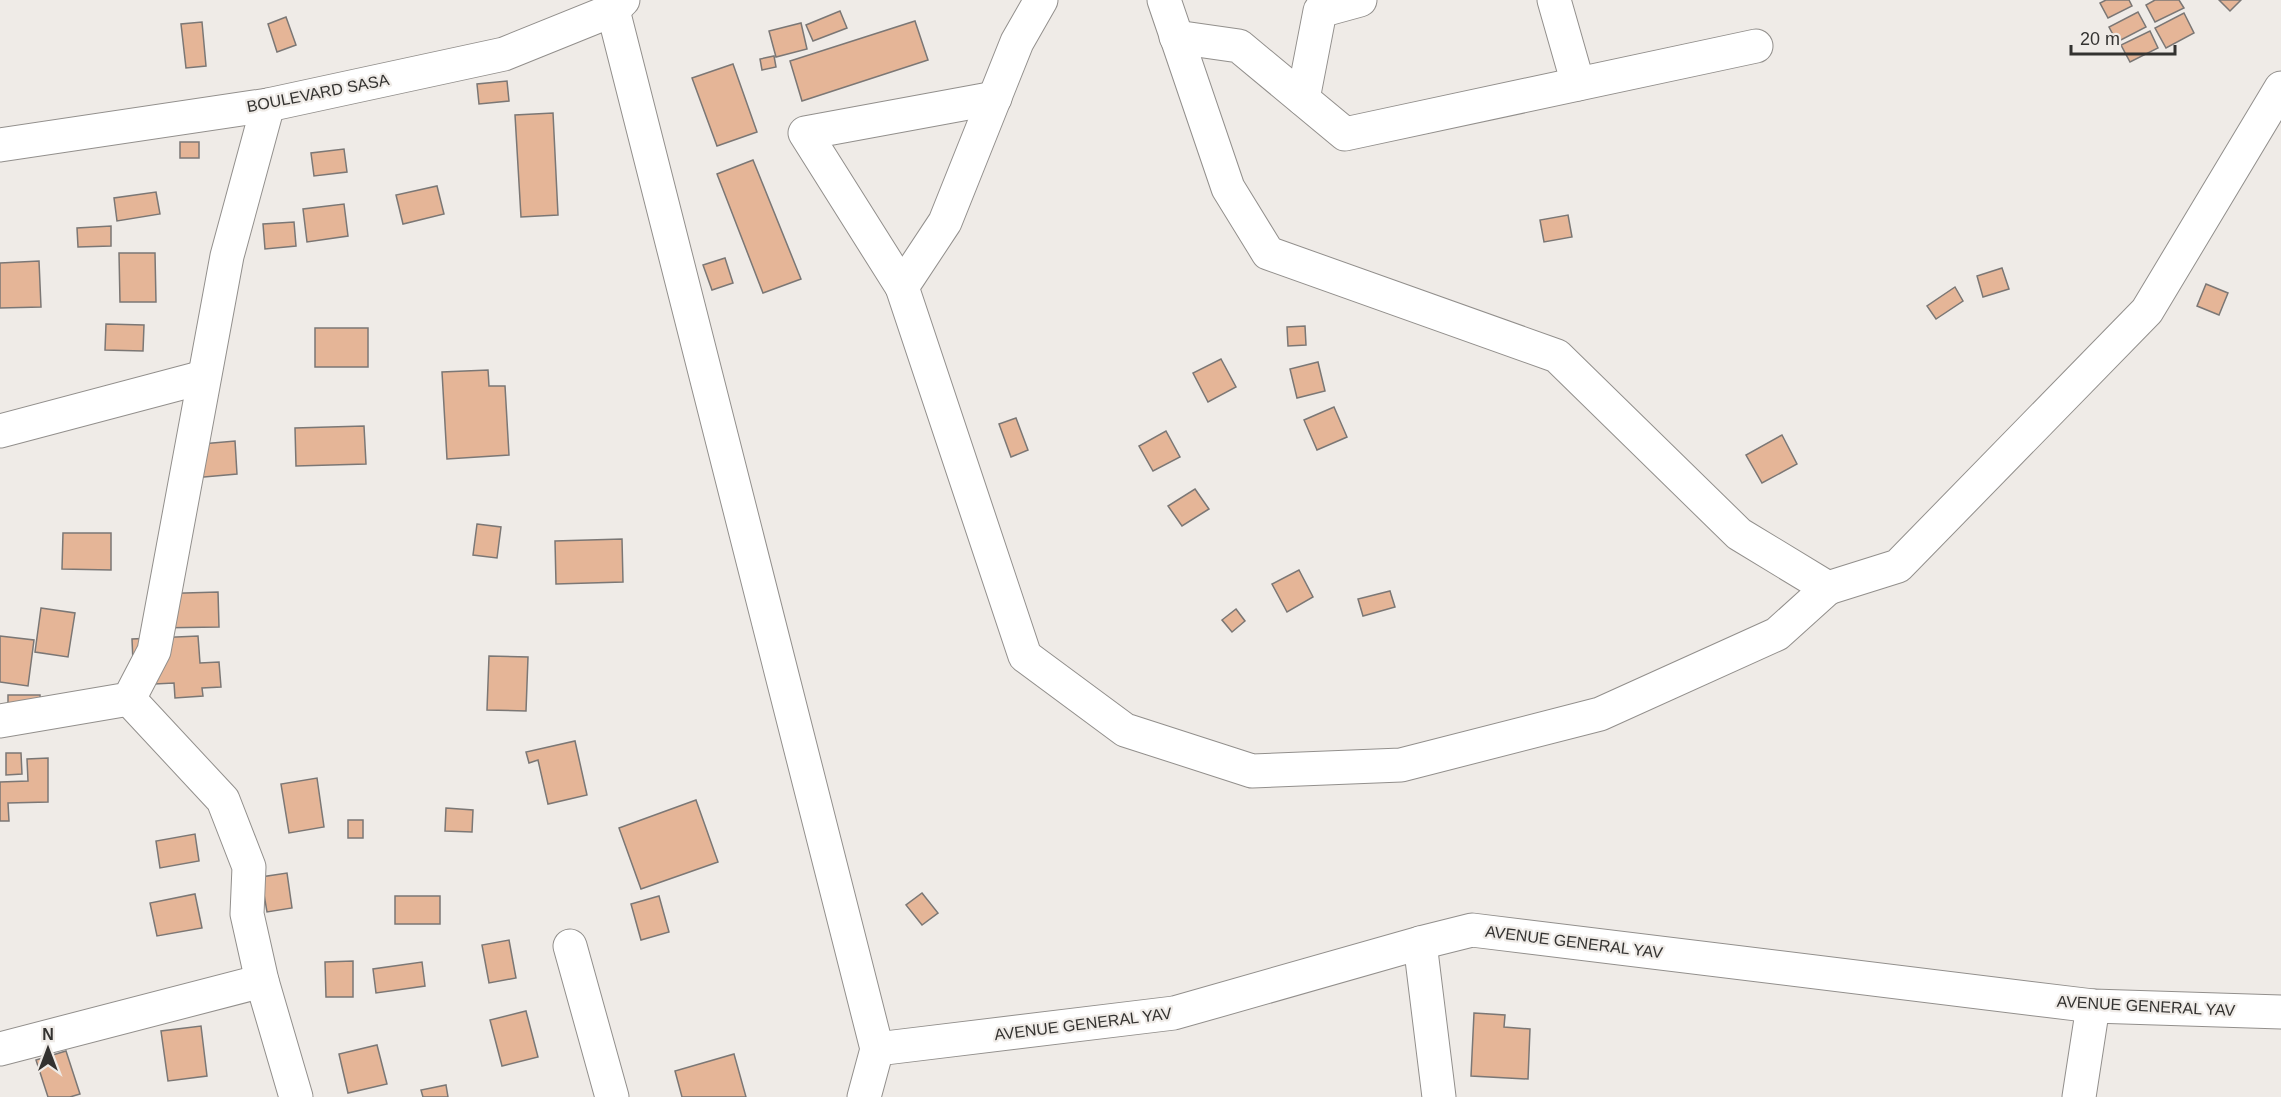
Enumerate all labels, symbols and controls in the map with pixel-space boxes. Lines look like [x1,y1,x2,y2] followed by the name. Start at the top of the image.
[2071,18,2174,56] scale bar
[2080,29,2120,49] text: 20 m
[245,71,391,115] street label: BOULEVARD SASA
[1484,923,1664,961] street label: AVENUE GENERAL YAV
[2056,993,2236,1019] street label: AVENUE GENERAL YAV
[993,1005,1173,1043] street label: AVENUE GENERAL YAV
[18,1019,78,1079] north arrow
[42,1026,54,1043] text: N

